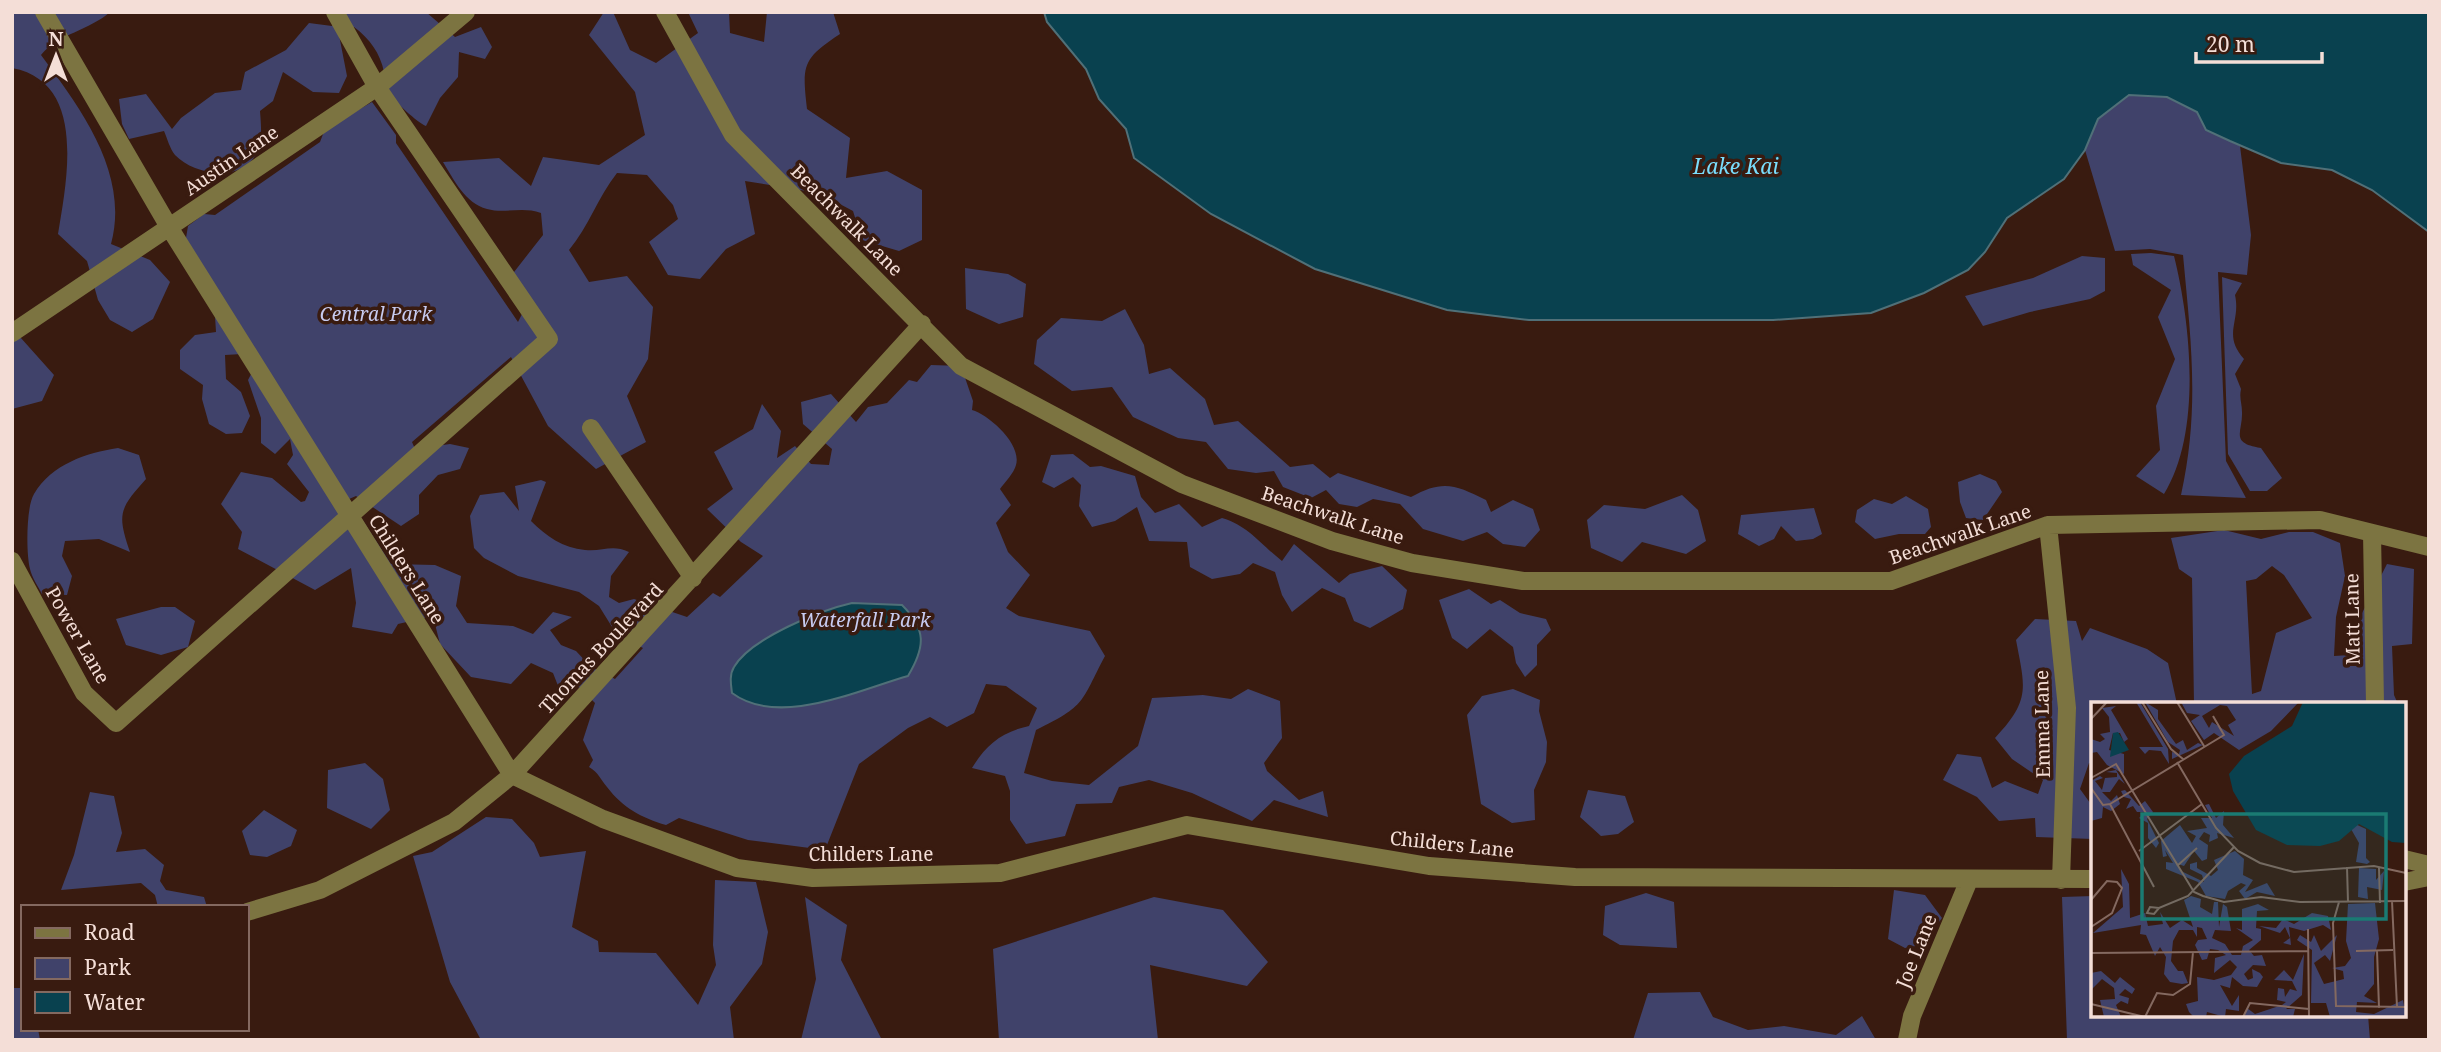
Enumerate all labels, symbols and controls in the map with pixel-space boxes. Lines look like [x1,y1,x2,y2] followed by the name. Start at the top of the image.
[21,21,91,91] north arrow
[2196,21,2322,65] scale bar
[49,26,64,52] text: N
[2206,30,2255,58] text: 20 m
[179,119,283,201] street label: Austin Lane
[1692,152,1780,180] water label: Lake Kai
[785,158,909,282] street label: Beachwalk Lane
[320,301,433,327] park label: Central Park
[1258,480,1408,550] street label: Beachwalk Lane
[1885,498,2035,570] street label: Beachwalk Lane
[363,509,451,629] street label: Childers Lane
[2338,573,2366,665] street label: Matt Lane
[533,576,669,719] street label: Thomas Boulevard
[40,582,116,688] street label: Power Lane
[799,607,932,633] park label: Waterfall Park
[2028,670,2056,778] street label: Emma Lane
[2091,702,2406,1017] inset map
[1389,825,1515,863] street label: Childers Lane
[809,841,933,867] street label: Childers Lane
[21,905,248,1031] legend
[1889,910,1943,993] street label: Joe Lane
[84,918,135,946] text: Road
[84,953,131,981] text: Park
[84,988,145,1016] text: Water

